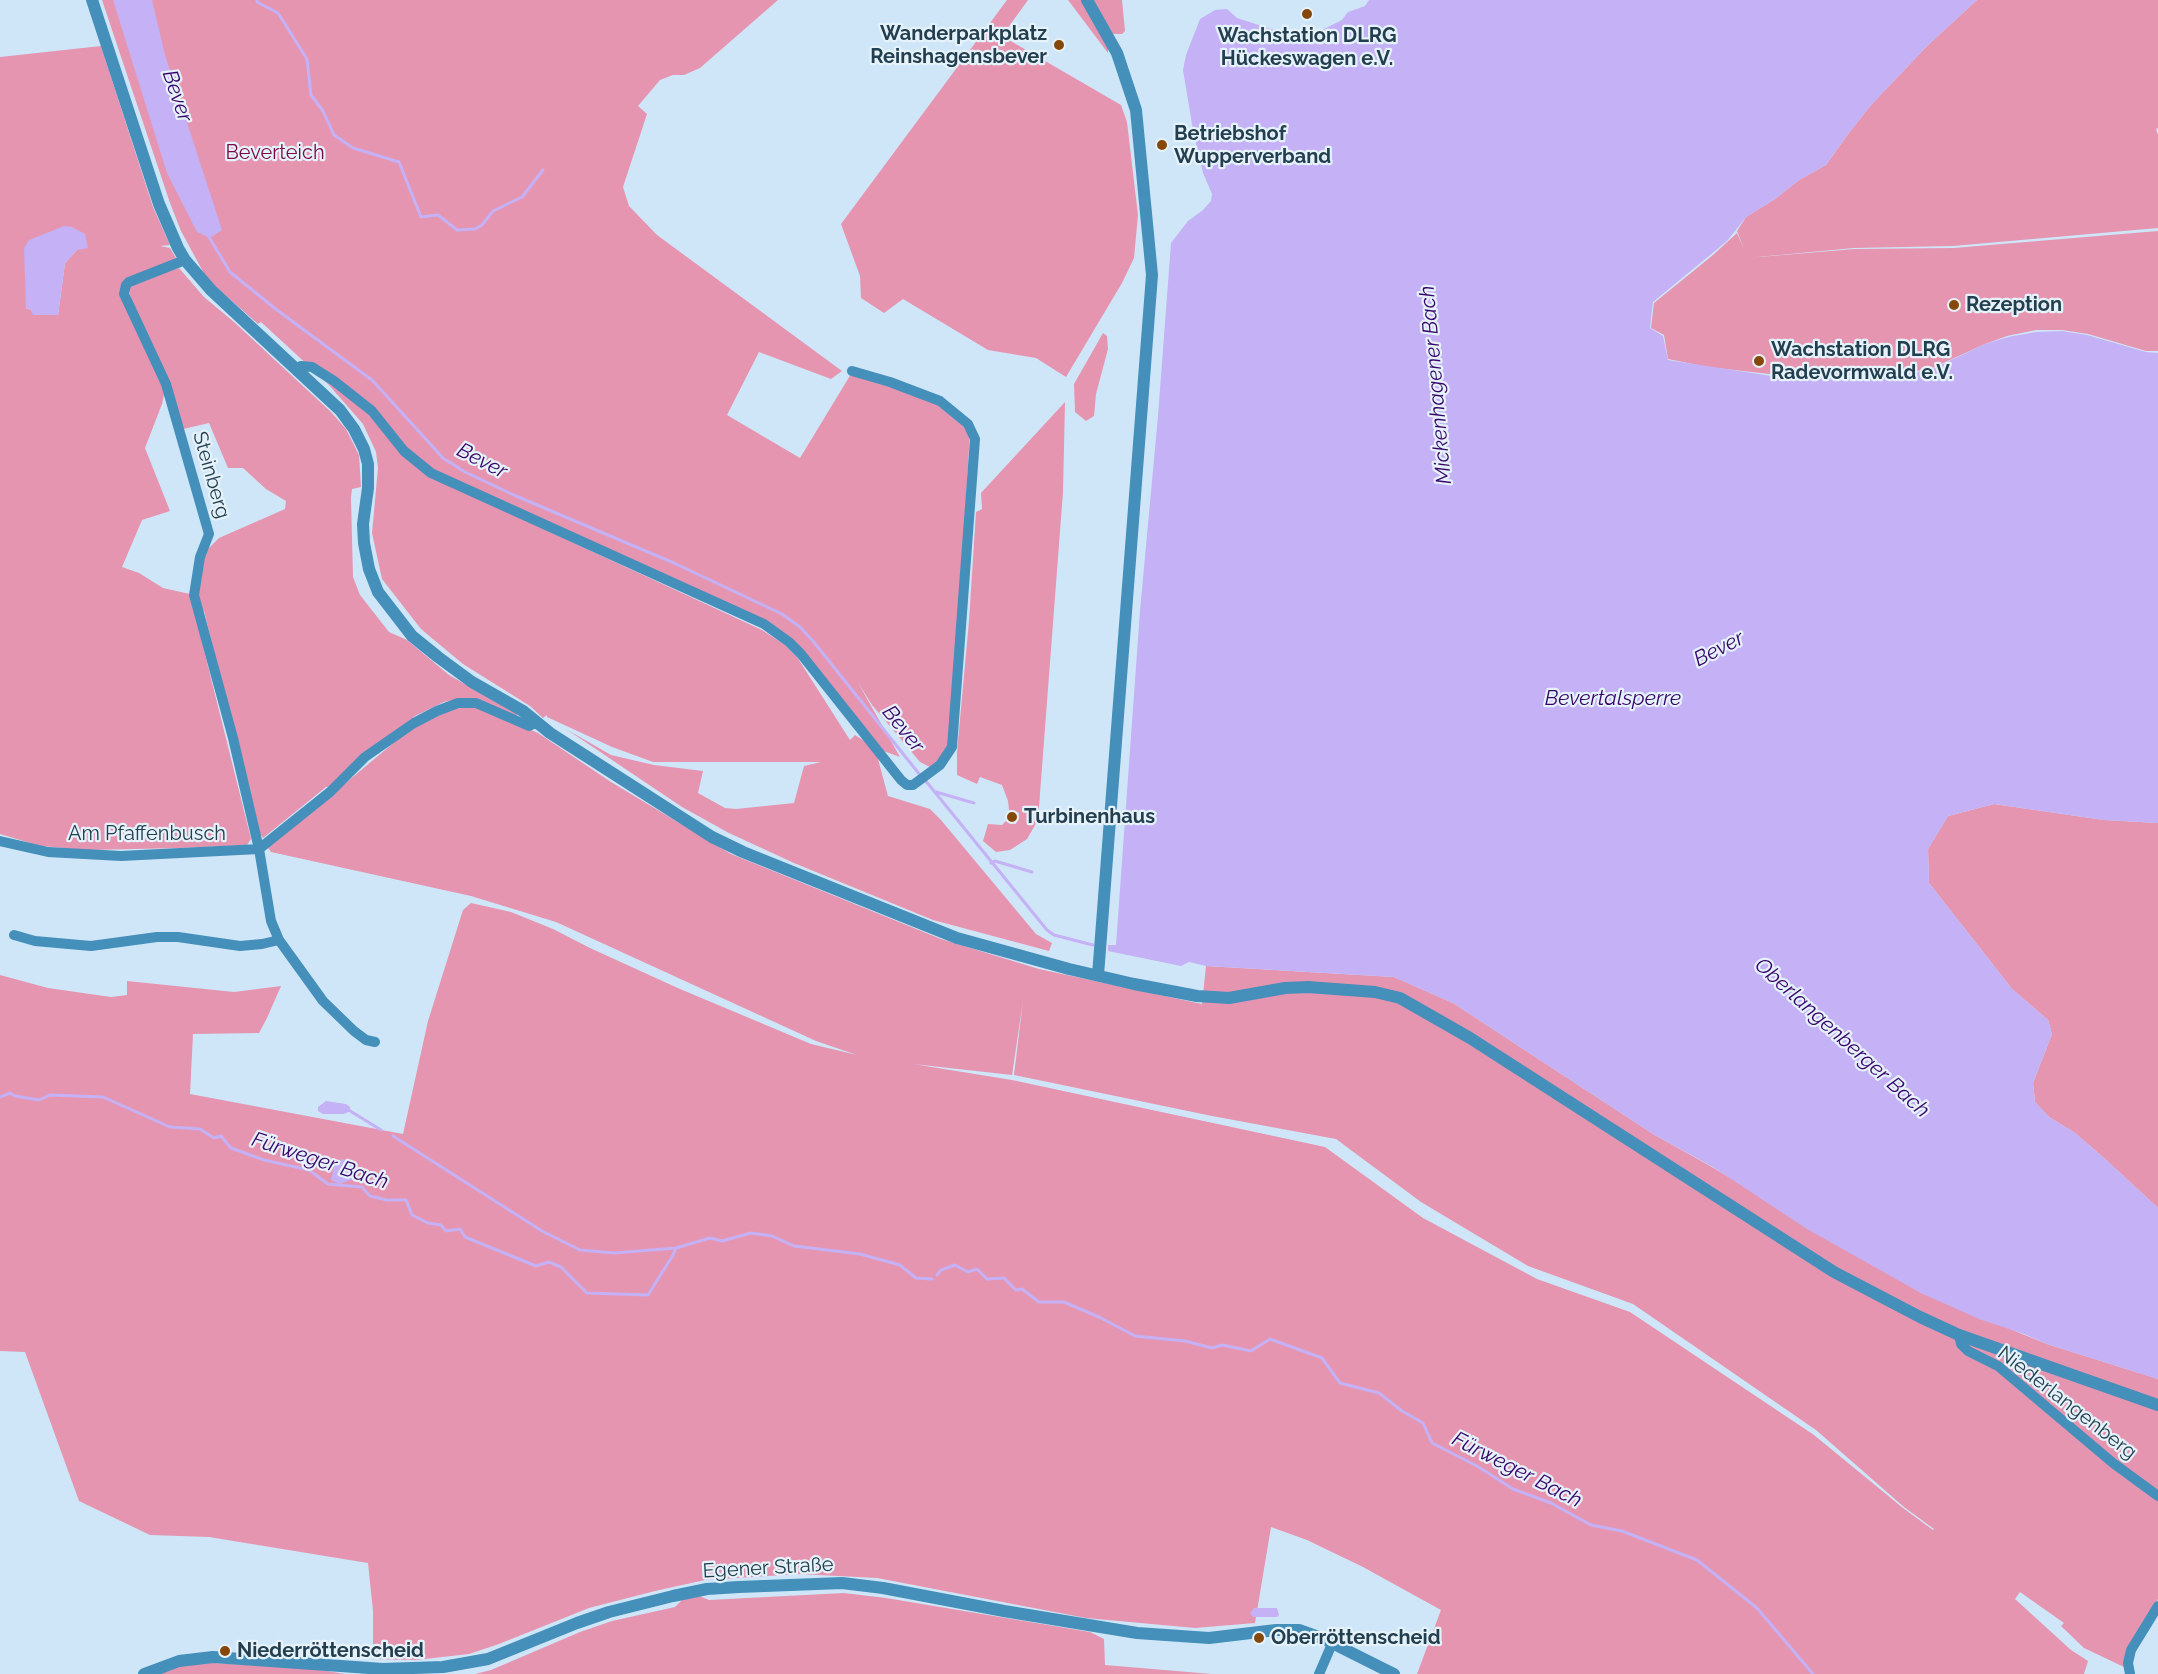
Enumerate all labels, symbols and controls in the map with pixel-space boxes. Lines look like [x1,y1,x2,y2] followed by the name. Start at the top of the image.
[1300,7,1314,21] marker: Wachstation DLRG Hückeswagen e.V.
[870,22,1047,69] place label: Wanderparkplatz Reinshagensbever
[1217,24,1397,71] place label: Wachstation DLRG Hückeswagen e.V.
[1052,38,1066,52] marker: Wanderparkplatz Reinshagensbever
[156,67,198,125] water label: Bever
[1174,122,1331,169] place label: Betriebshof Wupperverband
[1155,138,1169,152] marker: Betriebshof Wupperverband
[225,141,325,165] park label: Beverteich
[1415,285,1457,485] water label: Mickenhagener Bach
[1966,293,2062,317] place label: Rezeption
[1947,298,1961,312] marker: Rezeption
[1771,338,1953,385] place label: Wachstation DLRG Radevormwald e.V.
[1752,354,1766,368] marker: Wachstation DLRG Radevormwald e.V.
[187,429,235,521] street label: Steinberg
[453,438,511,484] water label: Bever
[1690,626,1748,672] water label: Bever
[1545,686,1681,712] water label: Bevertalsperre
[877,700,929,758] water label: Bever
[1024,805,1155,829] place label: Turbinenhaus
[1005,810,1019,824] marker: Turbinenhaus
[68,822,226,846] street label: Am Pfaffenbusch
[1749,953,1935,1123] water label: Oberlangenberger Bach
[248,1127,392,1195] water label: Fürweger Bach
[1993,1341,2141,1465] street label: Niederlangenberg
[1448,1426,1586,1514] water label: Fürweger Bach
[702,1553,834,1583] street label: Egener Straße
[1271,1626,1441,1650] place label: Oberröttenscheid
[1252,1631,1266,1645] marker: Oberröttenscheid
[237,1639,424,1663] place label: Niederröttenscheid
[218,1644,232,1658] marker: Niederröttenscheid

